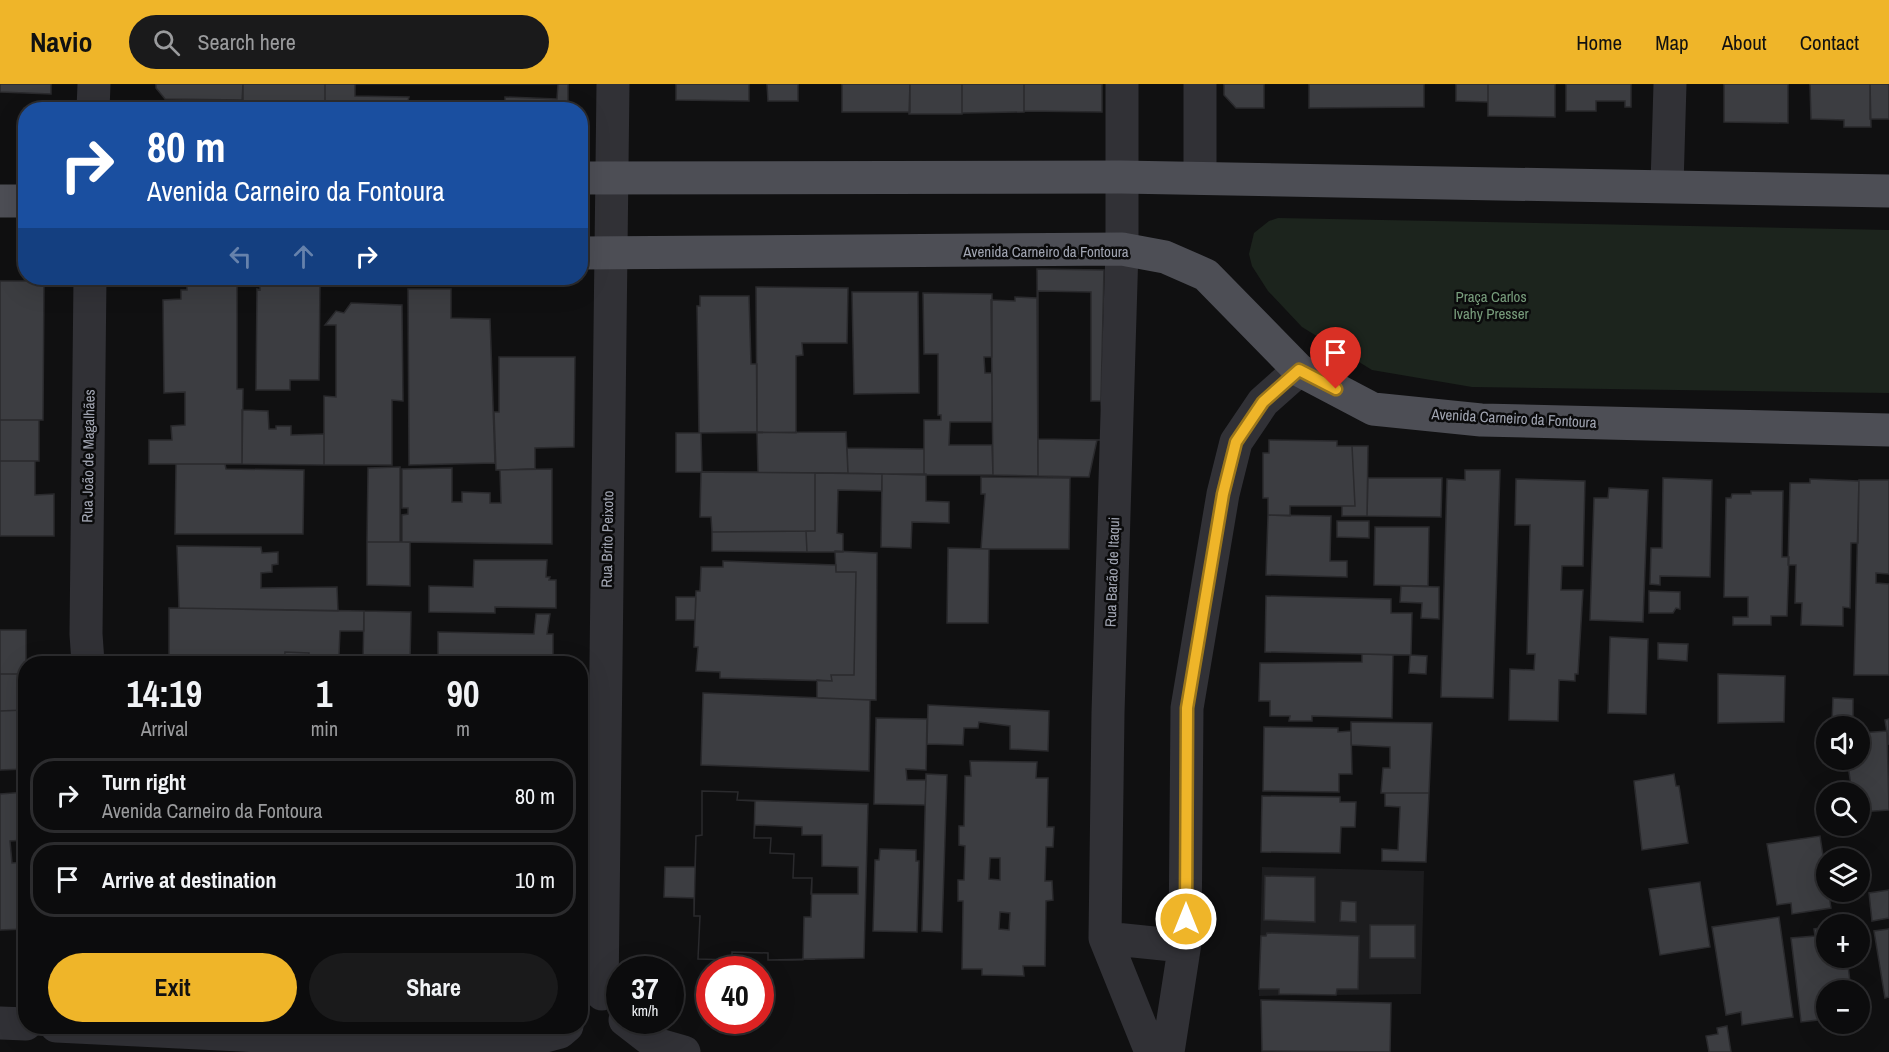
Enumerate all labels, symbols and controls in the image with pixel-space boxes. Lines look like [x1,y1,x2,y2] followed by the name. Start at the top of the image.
[129,15,549,69] search box
[30,23,93,61] text: Navio
[150,26,183,59] icon: search
[198,27,296,57] text: Search here
[1576,28,1622,57] text: Home
[1655,28,1689,57] text: Map
[1722,28,1767,57] text: About
[1800,28,1859,57] text: Contact
[147,119,226,175] text: 80 m
[48,126,126,204] icon: right
[147,173,445,209] text: Avenida Carneiro da Fontoura
[224,240,257,273] icon: left
[287,240,320,273] icon: ahead
[350,240,383,273] icon: right
[962,241,1129,262] street label: Avenida Carneiro da Fontoura
[1453,286,1529,324] park label: Praça Carlos Ivahy Presser
[1310,327,1361,389] pin
[1319,336,1352,369] icon: arrive
[76,389,100,523] street label: Rua João de Magalhães
[1430,403,1597,433] street label: Avenida Carneiro da Fontoura
[596,490,618,588] street label: Rua Brito Peixoto
[1100,517,1124,627] street label: Rua Barão de Itaqui
[127,670,202,718] text: 14:19
[316,670,333,718] text: 1
[447,670,479,718] text: 90
[141,715,188,742] text: Arrival
[311,715,338,742] text: min
[456,715,470,742] text: m
[1816,716,1870,1034] map controls
[1816,716,1870,770] button: sound
[102,767,186,797] text: Turn right
[51,779,84,812] icon: right
[515,781,555,811] text: 80 m
[1816,782,1870,836] button: search
[102,797,322,824] text: Avenida Carneiro da Fontoura
[1816,848,1870,902] button: layers
[51,863,84,896] icon: arrive
[102,865,276,895] text: Arrive at destination
[515,865,555,895] text: 10 m
[1154,887,1218,951] position arrow
[1816,914,1870,968] button: +
[48,953,297,1022] button: Exit
[309,953,558,1022] button: Share
[696,956,774,1034] speed limit sign: 40
[631,968,659,1008] text: 37
[1816,980,1870,1034] button: −
[632,1000,658,1021] text: km/h

